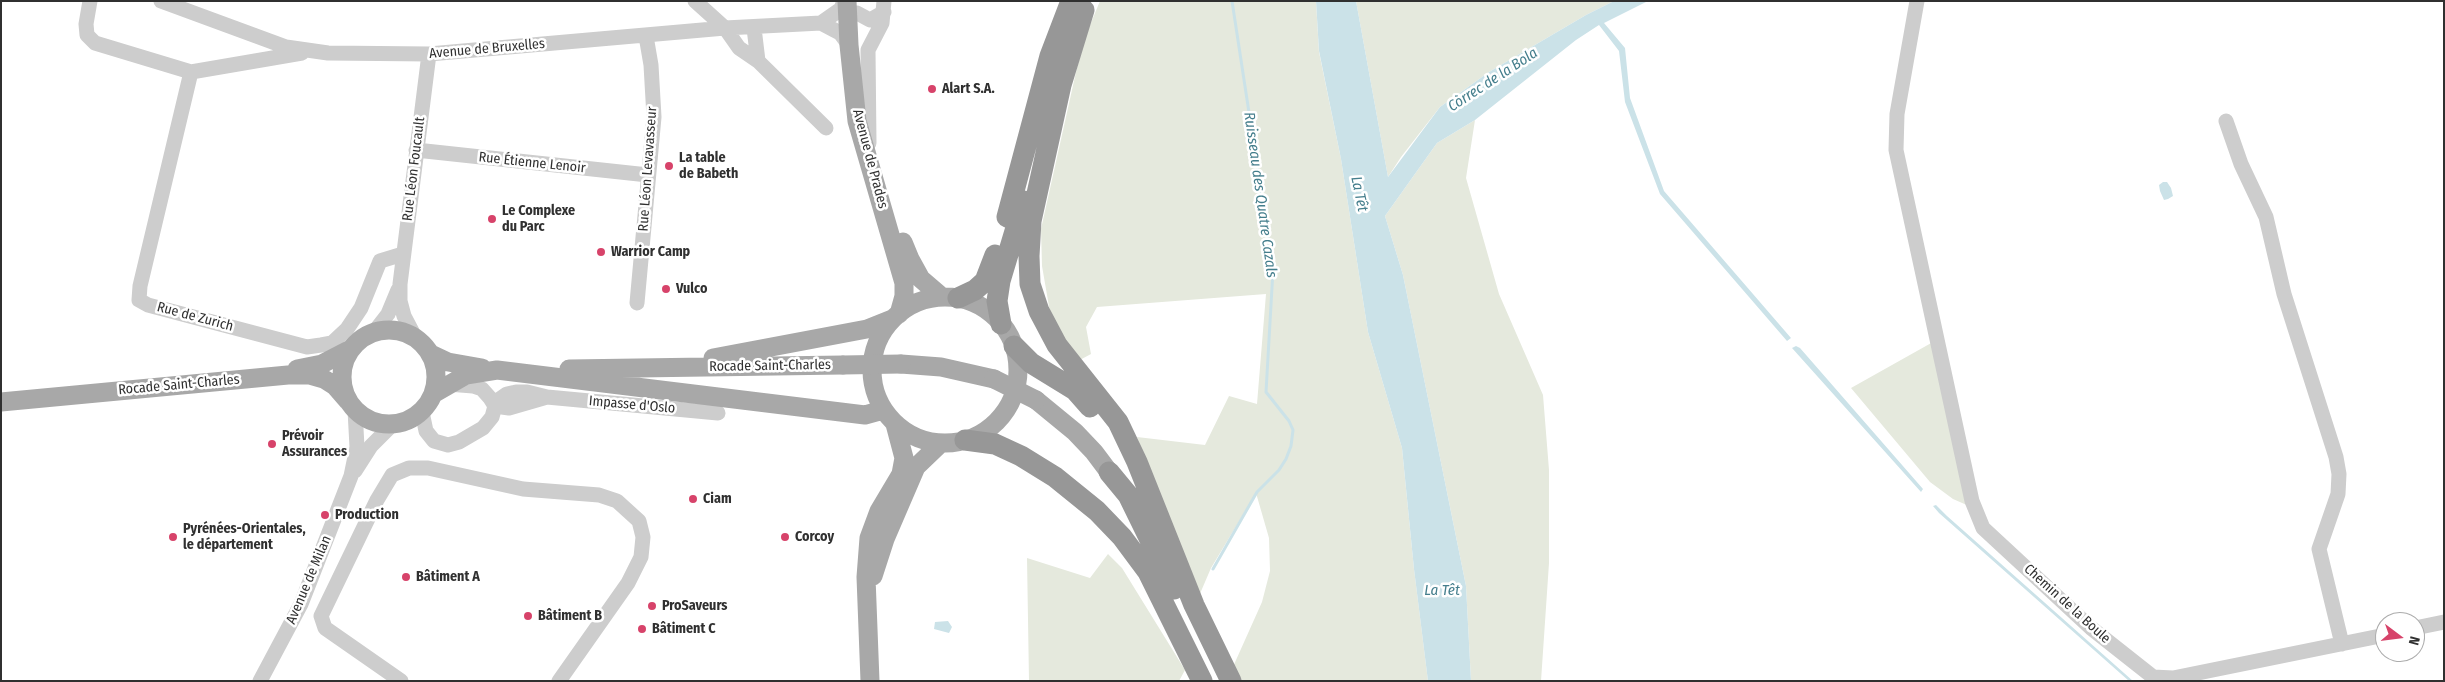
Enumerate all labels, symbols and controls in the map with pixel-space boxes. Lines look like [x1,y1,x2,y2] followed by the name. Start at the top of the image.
[428,36,546,62] street label: Avenue de Bruxelles
[1445,44,1541,116] water label: Còrrec de la Bola
[942,81,995,97] place label: Alart S.A.
[926,83,938,95] marker: Alart S.A.
[635,106,661,232] street label: Rue Léon Levavasseur
[849,108,891,210] street label: Avenue de Prades
[1239,111,1281,279] water label: Ruisseau des Quatre Cazals
[399,116,429,222] street label: Rue Léon Foucault
[478,149,586,177] street label: Rue Étienne Lenoir
[679,150,738,182] place label: La table de Babeth
[663,160,675,172] marker: La table de Babeth
[1346,175,1372,213] water label: La Têt
[502,203,575,236] place label: Le Complexe du Parc
[486,213,498,225] marker: Le Complexe du Parc
[611,244,690,260] place label: Warrior Camp
[595,246,607,258] marker: Warrior Camp
[676,281,707,297] place label: Vulco
[660,283,672,295] marker: Vulco
[155,299,235,335] street label: Rue de Zurich
[709,357,831,375] street label: Rocade Saint-Charles
[118,371,240,399] street label: Rocade Saint-Charles
[588,393,676,417] street label: Impasse d'Oslo
[282,428,347,461] place label: Prévoir Assurances
[266,438,278,450] marker: Prévoir Assurances
[703,491,732,507] place label: Ciam
[687,493,699,505] marker: Ciam
[335,507,399,523] place label: Production
[319,509,331,521] marker: Production
[183,521,306,554] place label: Pyrénées-Orientales, le département
[795,529,834,545] place label: Corcoy
[167,531,179,543] marker: Pyrénées-Orientales, le département
[779,531,791,543] marker: Corcoy
[283,533,335,627] street label: Avenue de Milan
[2020,561,2114,647] street label: Chemin de la Boule
[416,569,480,585] place label: Bâtiment A
[400,571,412,583] marker: Bâtiment A
[1424,582,1460,600] water label: La Têt
[662,598,728,614] place label: ProSaveurs
[646,600,658,612] marker: ProSaveurs
[538,608,602,624] place label: Bâtiment B
[522,610,534,622] marker: Bâtiment B
[2375,612,2425,662] north arrow
[652,621,716,637] place label: Bâtiment C
[636,623,648,635] marker: Bâtiment C
[2405,634,2423,647] text: N

